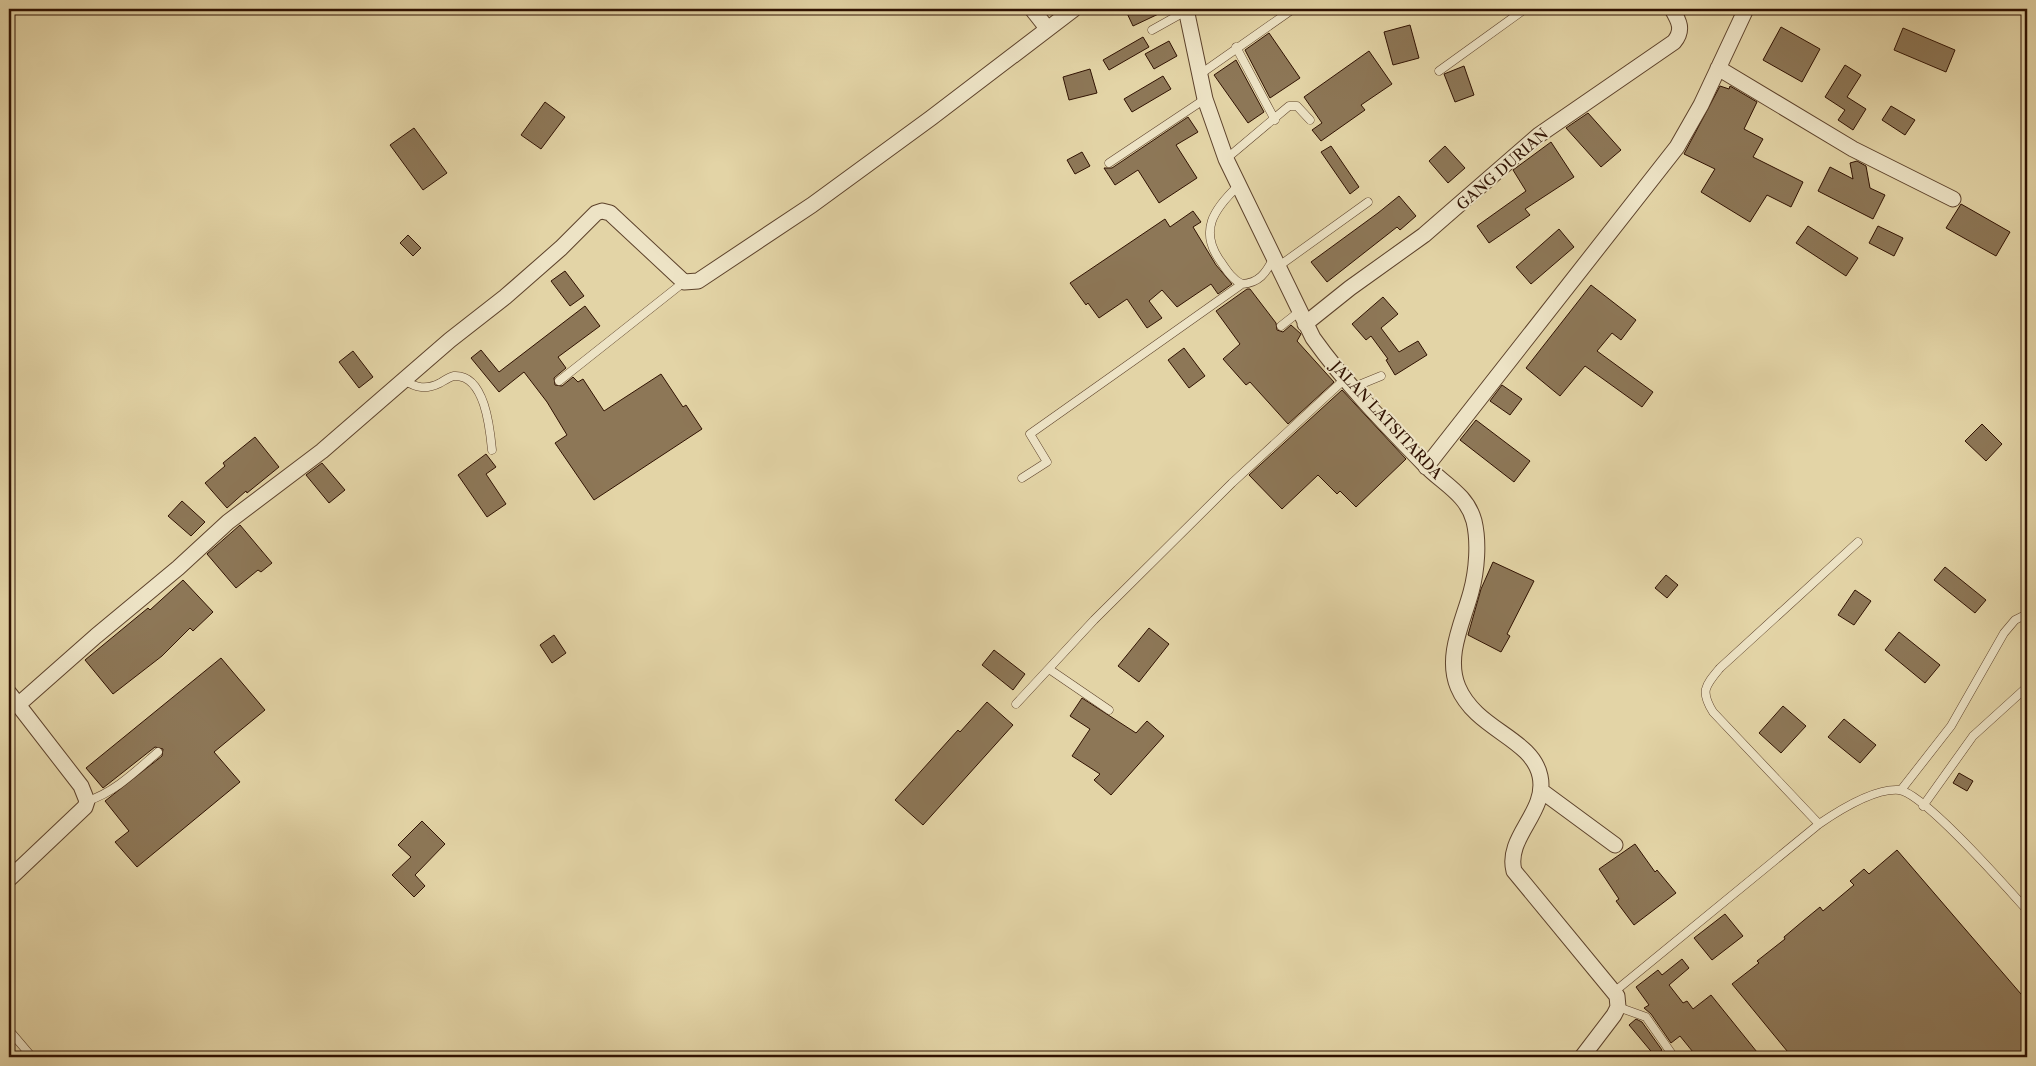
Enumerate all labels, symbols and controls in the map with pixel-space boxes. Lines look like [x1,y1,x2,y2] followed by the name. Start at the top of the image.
[1452,124,1552,214] street label: GANG DURIAN
[1326,356,1447,484] street label: JALAN LATSITARDA

